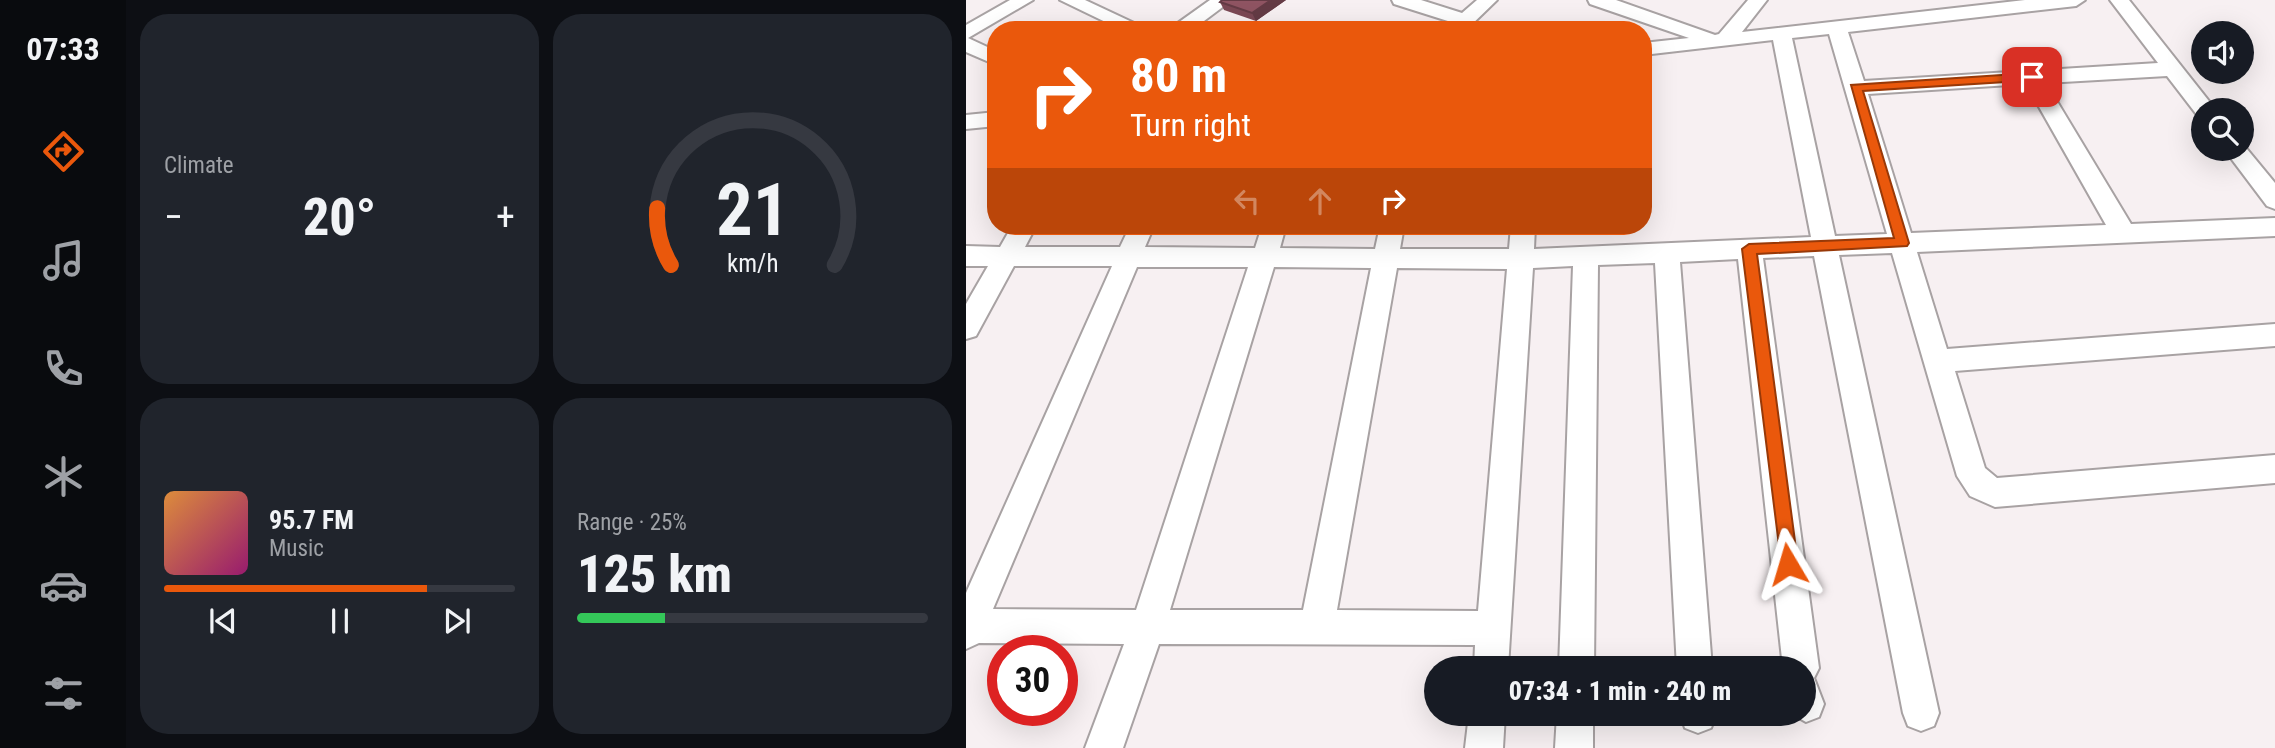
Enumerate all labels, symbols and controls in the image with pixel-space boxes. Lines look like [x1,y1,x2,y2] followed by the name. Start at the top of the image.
[2191,21,2254,161] map controls
[2191,21,2254,84] button: sound
[26,30,100,68] text: 07:33
[1130,47,1227,104] text: 80 m
[2002,47,2062,107] pin
[1015,49,1106,140] icon: right
[2013,58,2051,96] icon: arrive
[2191,98,2254,161] button: search
[1130,106,1251,144] text: Turn right
[39,127,88,176] icon: directions
[164,152,234,179] text: Climate
[716,167,789,253] text: 21
[1228,182,1266,220] icon: left
[1301,182,1339,220] icon: ahead
[1374,182,1412,220] icon: right
[303,187,376,248] text: 20°
[164,195,183,239] text: −
[496,195,515,239] text: +
[39,236,88,285] icon: music
[727,249,778,278] text: km/h
[39,344,88,393] icon: phone
[39,452,88,501] icon: climate
[269,505,354,535] text: 95.7 FM
[577,509,687,536] text: Range · 25%
[1751,527,1825,601] position arrow
[269,535,324,562] text: Music
[577,544,732,605] text: 125 km
[39,561,88,610] icon: car
[204,602,242,640] icon: previous
[321,602,359,640] icon: pause
[438,602,476,640] icon: next
[987,635,1078,726] speed limit sign: 30
[39,669,88,718] icon: filters
[1509,676,1731,706] text: 07:34 · 1 min · 240 m

